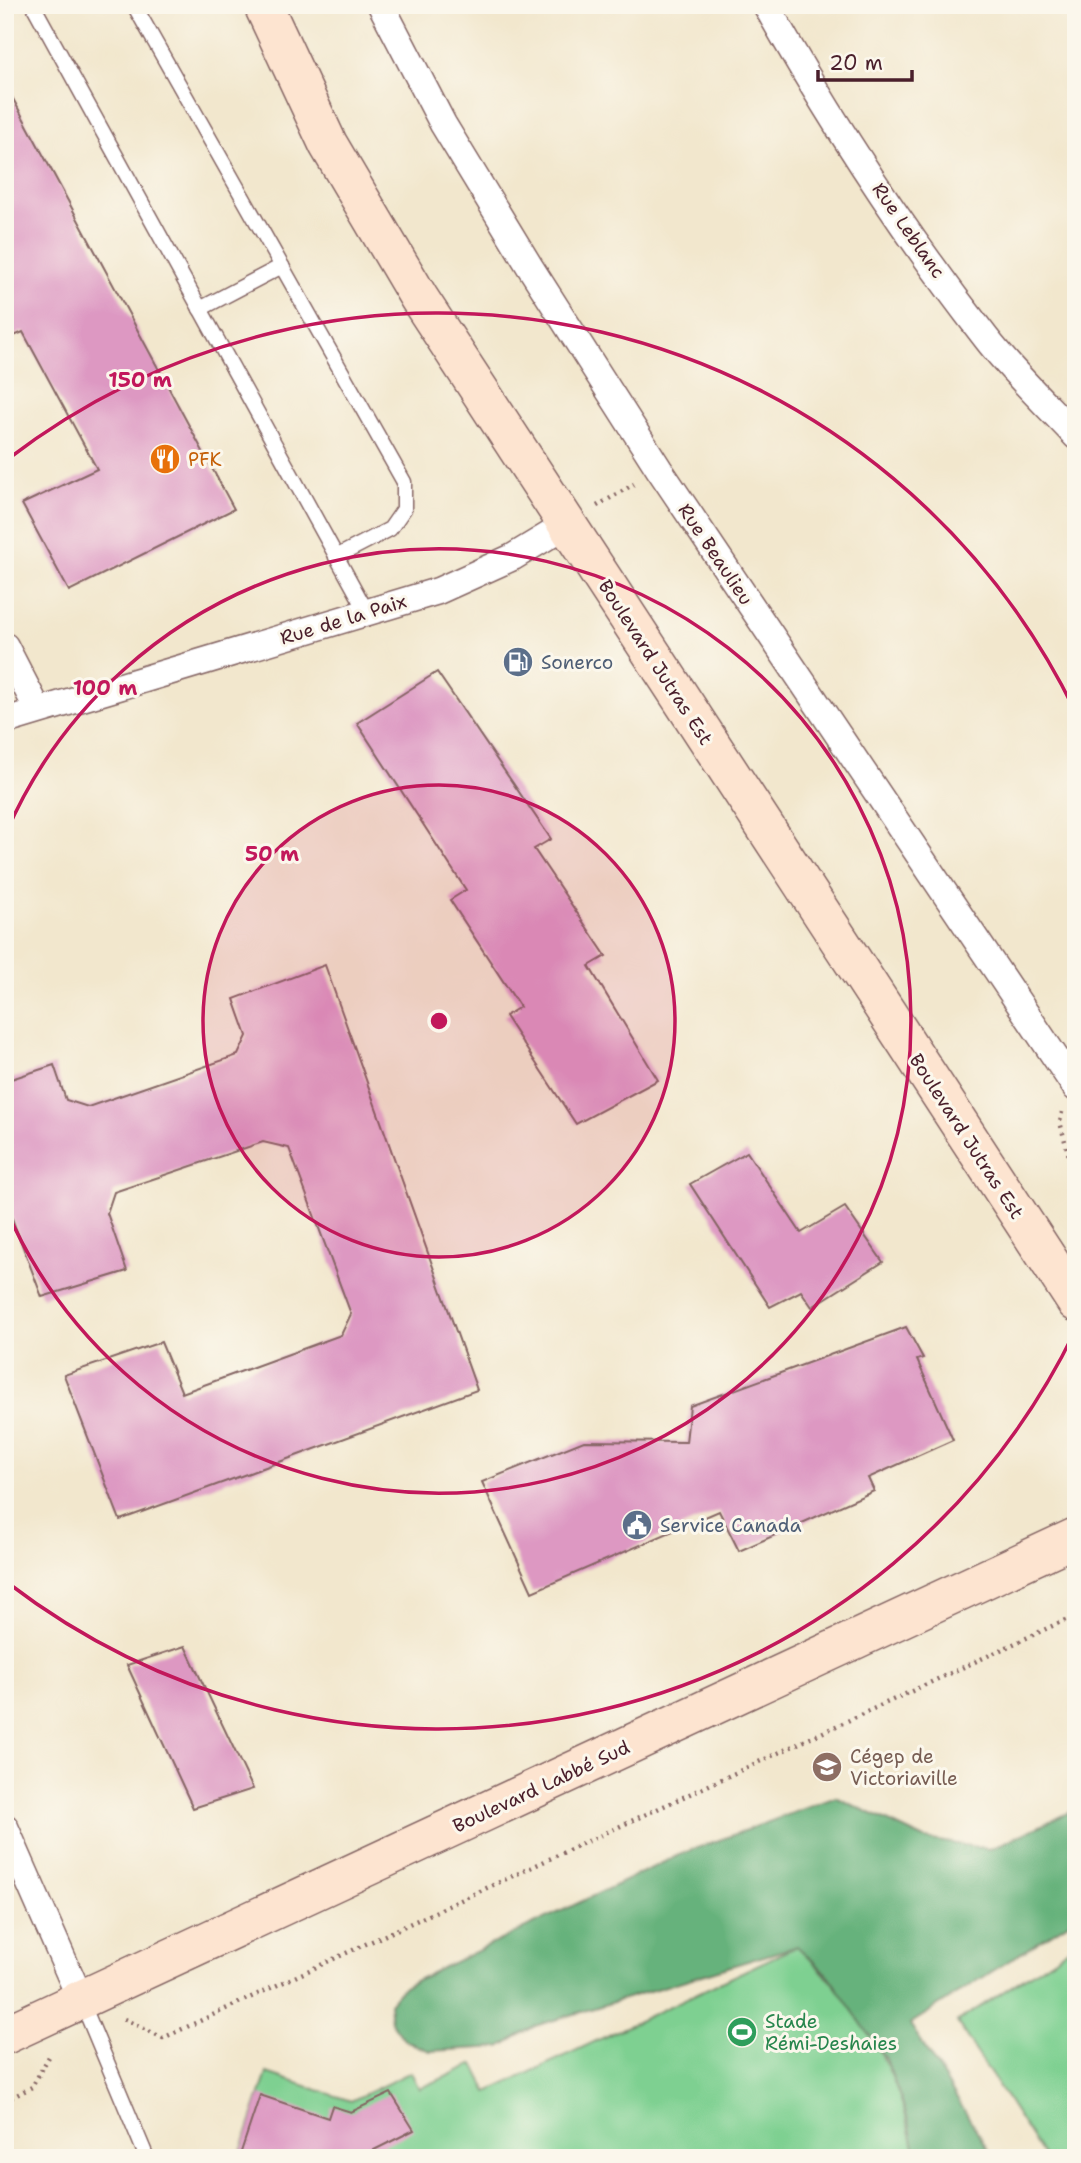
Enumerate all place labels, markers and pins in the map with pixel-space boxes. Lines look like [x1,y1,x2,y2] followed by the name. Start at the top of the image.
[148,442,182,476] restaurant icon: PFK
[188,447,222,472] place label: PFK
[501,645,535,679] fuel station icon: Sonerco
[541,650,613,675] place label: Sonerco
[427,1009,451,1033] centre of rings
[620,1508,654,1542] public building icon: Service Canada
[660,1513,802,1538] place label: Service Canada
[850,1744,958,1791] place label: Cégep de Victoriaville
[810,1750,844,1784] school or university icon: Cégep de Victoriaville
[765,2009,897,2056] place label: Stade Rémi-Deshaies
[725,2015,759,2049] sports icon: Stade Rémi-Deshaies

